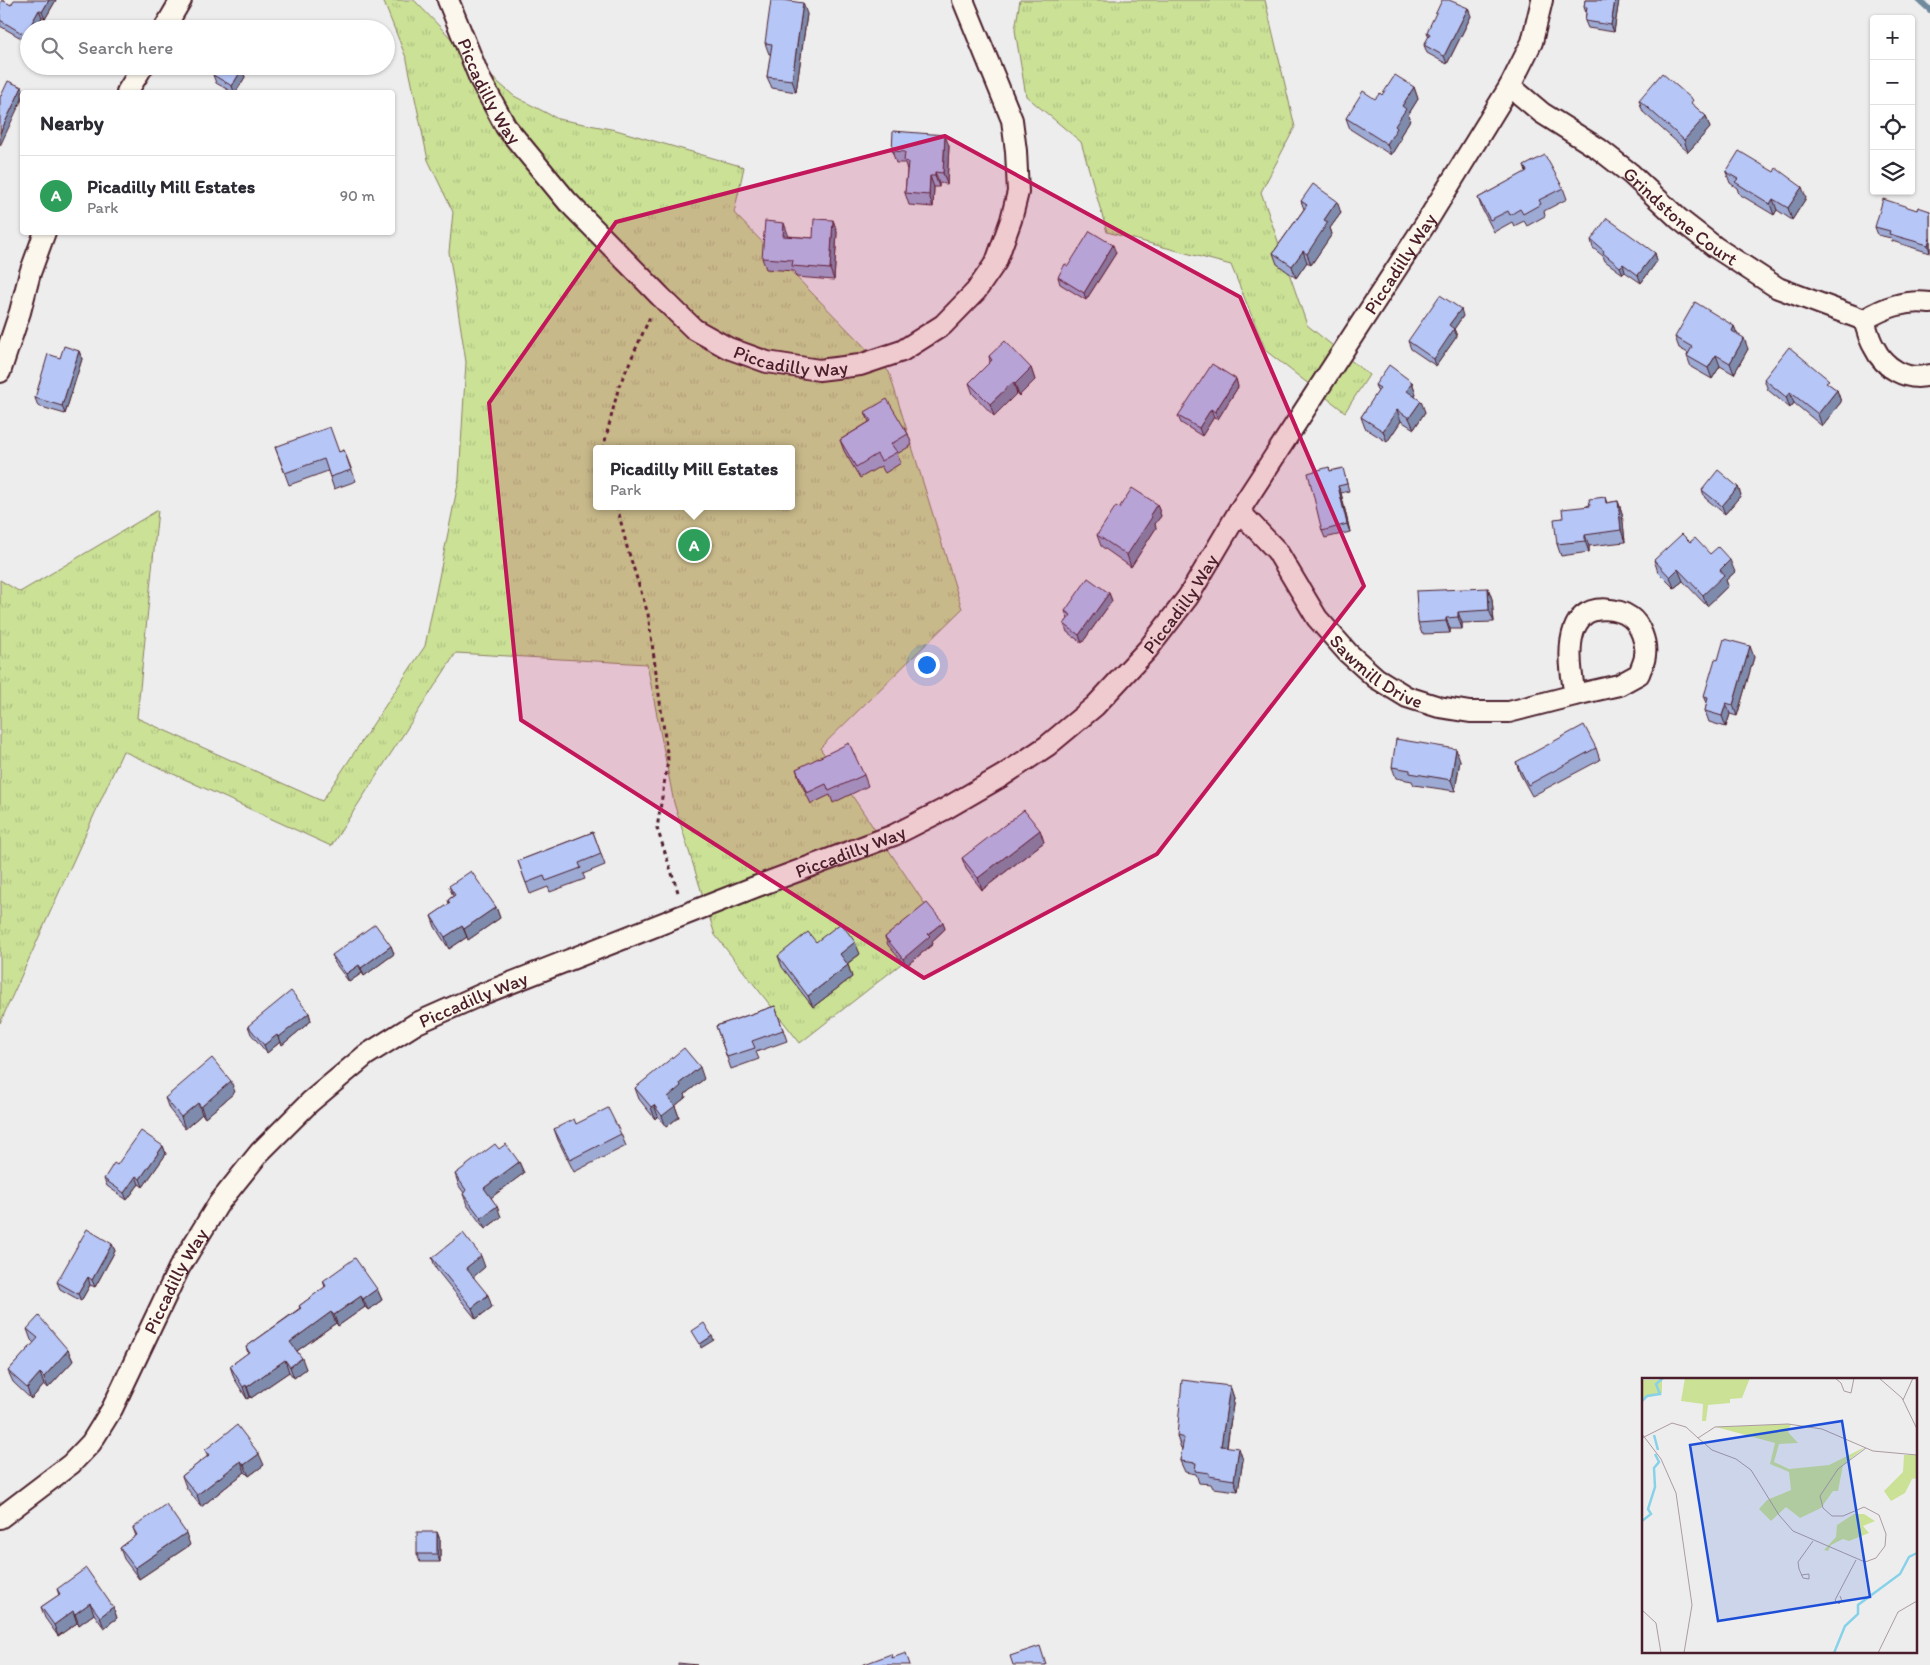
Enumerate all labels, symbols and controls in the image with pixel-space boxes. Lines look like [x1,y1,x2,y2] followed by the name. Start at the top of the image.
[1870,15,1915,195] map controls
[1870,15,1915,60] button: +
[20,20,395,75] search box
[38,34,66,62] icon: search
[453,35,526,149] street label: Piccadilly Way
[78,36,173,59] text: Search here
[1870,60,1915,105] button: −
[1870,105,1915,150] button: locate
[40,110,104,135] text: Nearby
[1870,150,1915,195] button: layers
[1618,162,1742,271] street label: Grindstone Court
[87,175,255,198] text: Picadilly Mill Estates
[51,186,61,205] text: A
[340,186,375,205] text: 90 m
[87,198,118,217] text: Park
[1359,209,1441,319] street label: Piccadilly Way
[730,340,849,383] street label: Piccadilly Way
[593,445,795,510] popup
[610,457,778,480] text: Picadilly Mill Estates
[610,480,641,499] text: Park
[678,526,710,564] pin: A
[1138,550,1223,658] street label: Piccadilly Way
[1325,630,1425,713] street label: Sawmill Drive
[914,652,940,678] your location
[792,820,910,883] street label: Piccadilly Way
[415,966,531,1033] street label: Piccadilly Way
[138,1224,213,1338] street label: Piccadilly Way
[1642,1378,1918,1652] inset map

